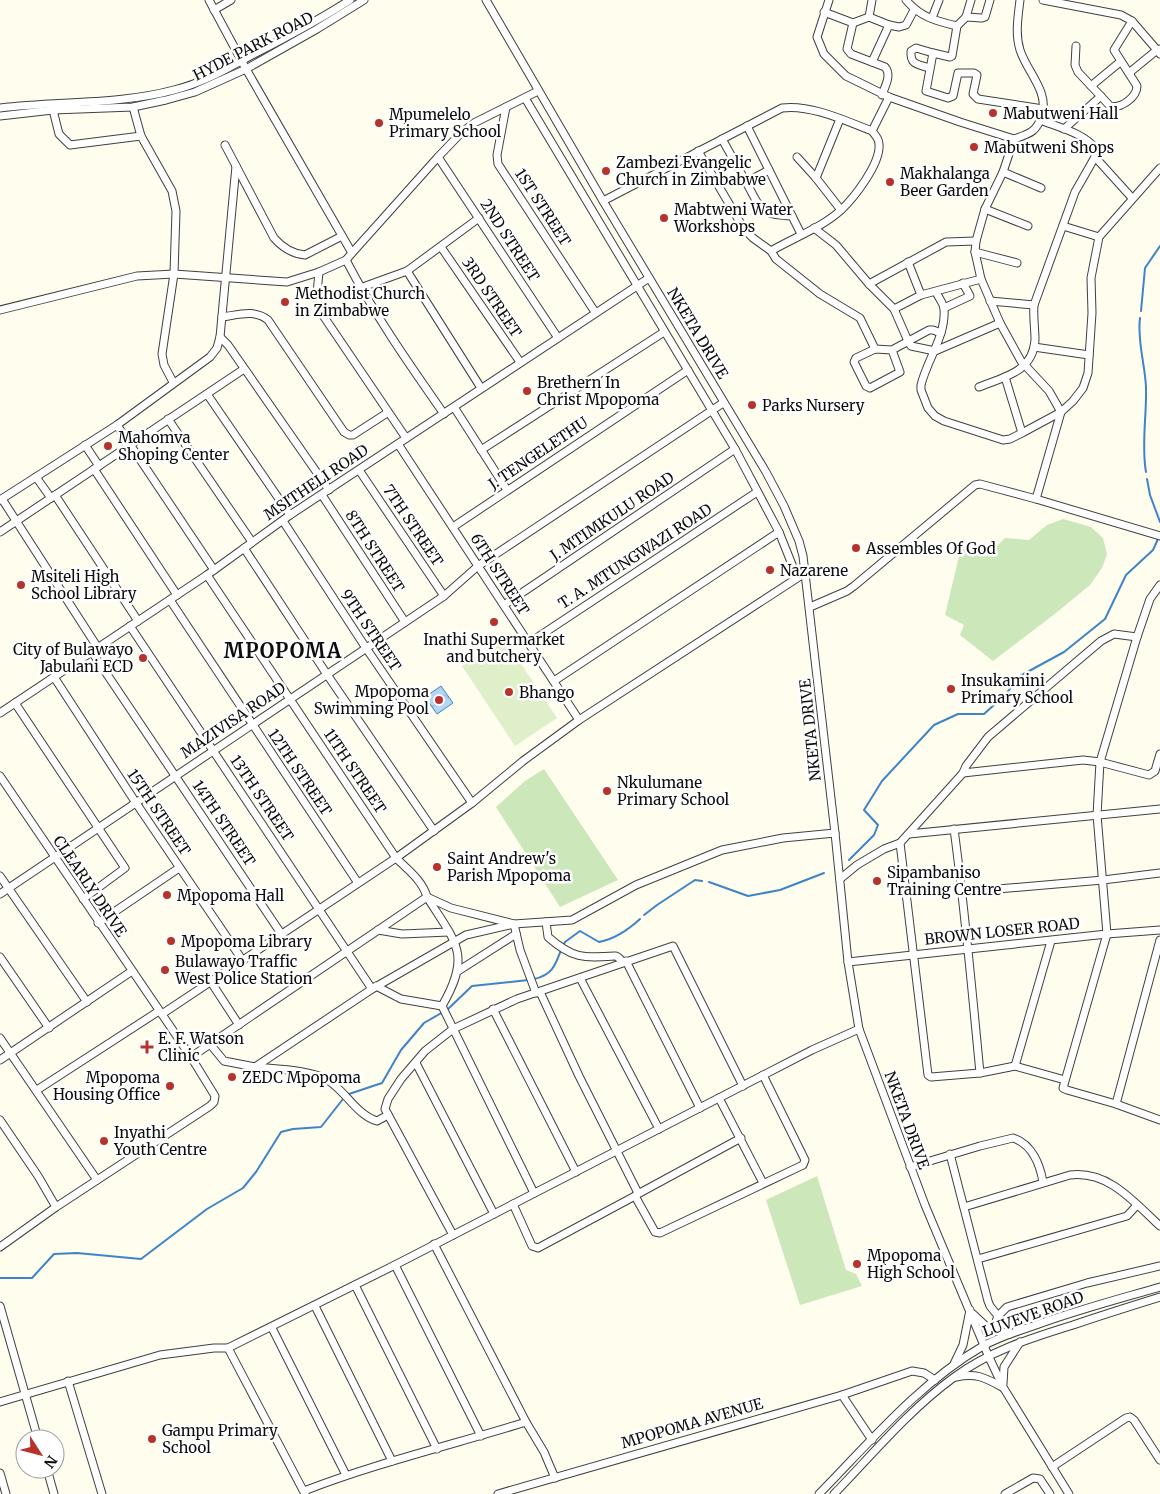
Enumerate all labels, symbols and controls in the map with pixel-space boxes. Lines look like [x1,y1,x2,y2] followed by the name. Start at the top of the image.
[190,7,316,85] street label: HYDE PARK ROAD
[1003,104,1119,123] place label: Mabutweni Hall
[389,105,502,141] place label: Mpumelelo Primary School
[987,107,999,119] marker: Mabutweni Hall
[373,117,385,129] marker: Mpumelelo Primary School
[984,138,1114,157] place label: Mabutweni Shops
[968,141,980,153] marker: Mabutweni Shops
[616,153,766,189] place label: Zambezi Evangelic Church in Zimbabwe
[900,164,990,200] place label: Makhalanga Beer Garden
[511,165,575,250] street label: 1ST STREET
[600,165,612,177] marker: Zambezi Evangelic Church in Zimbabwe
[884,176,896,188] marker: Makhalanga Beer Garden
[476,195,544,285] street label: 2ND STREET
[673,200,793,236] place label: Mabtweni Water Workshops
[658,212,670,224] marker: Mabtweni Water Workshops
[458,253,526,341] street label: 3RD STREET
[295,284,425,320] place label: Methodist Church in Zimbabwe
[663,284,733,382] street label: NKETA DRIVE
[279,296,291,308] marker: Methodist Church in Zimbabwe
[537,373,659,409] place label: Brethern In Christ Mpopoma
[521,385,533,397] marker: Brethern In Christ Mpopoma
[762,396,865,415] place label: Parks Nursery
[746,399,758,411] marker: Parks Nursery
[484,413,591,494] street label: J. TENGELETHU
[118,428,229,464] place label: Mahomva Shoping Center
[102,440,114,452] marker: Mahomva Shoping Center
[260,440,372,524] street label: MSITHELI ROAD
[545,467,678,565] street label: J. MTIMKULU ROAD
[379,481,447,570] street label: 7TH STREET
[555,499,715,613] street label: T. A. MTUNGWAZI ROAD
[341,506,409,596] street label: 8TH STREET
[467,530,534,619] street label: 6TH STREET
[865,539,996,558] place label: Assembles Of God
[850,542,862,554] marker: Assembles Of God
[780,561,848,580] place label: Nazarene
[764,564,776,576] marker: Nazarene
[31,567,137,603] place label: Msiteli High School Library
[15,579,27,591] marker: Msiteli High School Library
[337,586,406,675] street label: 9TH STREET
[488,616,500,628] marker: Inathi Supermarket and butchery
[423,630,565,666] place label: Inathi Supermarket and butchery
[224,638,342,663] district label: MPOPOMA
[13,640,133,676] place label: City of Bulawayo Jabulani ECD
[137,652,149,664] marker: City of Bulawayo Jabulani ECD
[961,671,1074,707] place label: Insukamini Primary School
[795,677,825,782] street label: NKETA DRIVE
[177,678,289,762] street label: MAZIVISA ROAD
[314,682,429,718] place label: Mpopoma Swimming Pool
[519,683,575,702] place label: Bhango
[945,683,957,695] marker: Insukamini Primary School
[503,686,515,698] marker: Bhango
[433,694,445,706] marker: Mpopoma Swimming Pool
[264,725,336,819] street label: 12TH STREET
[320,725,390,817] street label: 11TH STREET
[226,751,298,845] street label: 13TH STREET
[123,765,195,859] street label: 15TH STREET
[617,773,730,809] place label: Nkulumane Primary School
[188,777,260,870] street label: 14TH STREET
[601,785,613,797] marker: Nkulumane Primary School
[49,832,131,941] street label: CLEARLY DRIVE
[447,849,571,885] place label: Saint Andrew's Parish Mpopoma
[431,861,443,873] marker: Saint Andrew's Parish Mpopoma
[887,863,1002,899] place label: Sipambaniso Training Centre
[871,875,883,887] marker: Sipambaniso Training Centre
[177,886,285,905] place label: Mpopoma Hall
[161,889,173,901] marker: Mpopoma Hall
[923,913,1081,949] street label: BROWN LOSER ROAD
[181,932,312,951] place label: Mpopoma Library
[165,935,177,947] marker: Mpopoma Library
[174,952,312,988] place label: Bulawayo Traffic West Police Station
[159,964,171,976] marker: Bulawayo Traffic West Police Station
[158,1029,244,1065] place label: E. F. Watson Clinic
[140,1040,154,1054] marker: E. F. Watson Clinic
[53,1068,160,1104] place label: Mpopoma Housing Office
[242,1068,361,1087] place label: ZEDC Mpopoma
[881,1069,934,1172] street label: NKETA DRIVE
[226,1071,238,1083] marker: ZEDC Mpopoma
[164,1080,176,1092] marker: Mpopoma Housing Office
[113,1123,207,1159] place label: Inyathi Youth Centre
[98,1135,110,1147] marker: Inyathi Youth Centre
[867,1246,955,1282] place label: Mpopoma High School
[851,1258,863,1270] marker: Mpopoma High School
[980,1287,1086,1341] street label: LUVEVE ROAD
[619,1394,766,1452] street label: MPOPOMA AVENUE
[162,1421,278,1457] place label: Gampu Primary School
[15,1429,65,1479] north arrow
[146,1433,158,1445] marker: Gampu Primary School
[40,1452,61,1471] text: N

